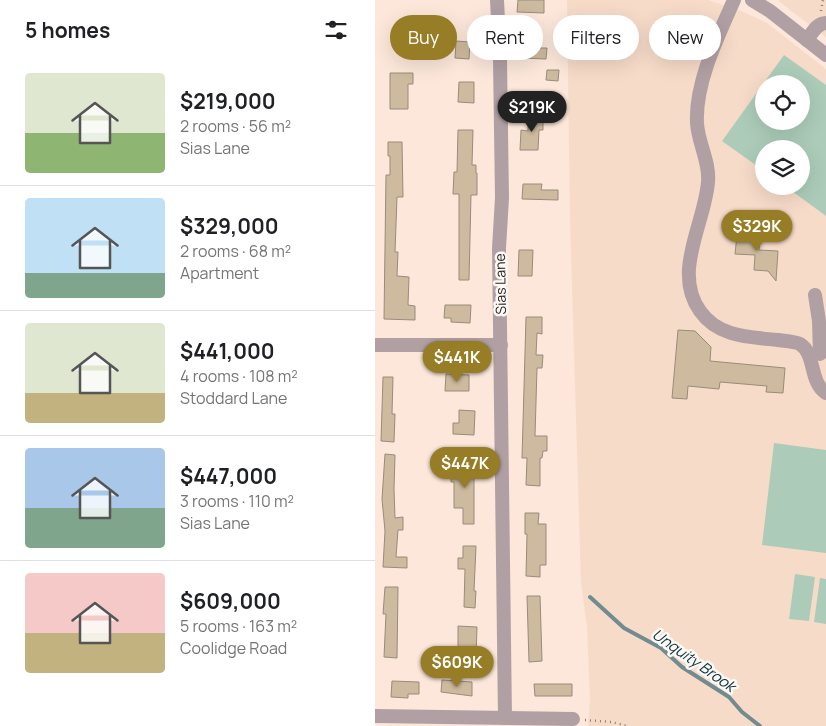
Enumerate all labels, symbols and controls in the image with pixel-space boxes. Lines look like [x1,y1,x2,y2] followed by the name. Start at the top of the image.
[390,15,457,60] chip: Buy
[467,15,543,60] chip: Rent
[553,15,639,60] chip: Filters
[649,15,721,60] chip: New
[25,16,110,44] text: 5 homes
[322,16,350,44] icon: filters
[755,75,810,195] map controls
[755,75,810,130] button: locate
[180,87,276,115] text: $219,000
[497,90,567,133] pin: $219K
[65,93,125,153] icon: home
[509,96,555,118] text: $219K
[180,115,291,137] text: 2 rooms · 56 m²
[180,137,250,159] text: Sias Lane
[755,140,810,195] button: layers
[722,210,792,252] pin: $329K
[180,212,279,240] text: $329,000
[732,215,782,237] text: $329K
[65,218,125,278] icon: home
[180,240,291,262] text: 2 rooms · 68 m²
[490,253,510,315] street label: Sias Lane
[180,262,259,284] text: Apartment
[180,337,275,365] text: $441,000
[422,340,492,383] pin: $441K
[65,343,125,403] icon: home
[434,346,480,368] text: $441K
[180,365,298,387] text: 4 rooms · 108 m²
[180,387,287,409] text: Stoddard Lane
[430,446,500,489] pin: $447K
[441,452,489,474] text: $447K
[180,462,277,490] text: $447,000
[65,468,125,528] icon: home
[180,490,294,512] text: 3 rooms · 110 m²
[180,512,250,534] text: Sias Lane
[180,587,281,615] text: $609,000
[65,593,125,653] icon: home
[180,615,297,637] text: 5 rooms · 163 m²
[648,624,742,698] water label: Unquity Brook
[180,637,287,659] text: Coolidge Road
[422,646,492,688] pin: $609K
[432,651,482,673] text: $609K

